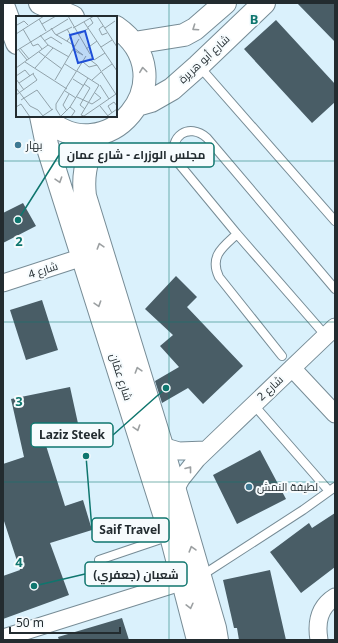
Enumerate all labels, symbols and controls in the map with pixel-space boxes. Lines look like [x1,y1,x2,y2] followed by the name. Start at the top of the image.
[250,10,258,28] text: B
[16,16,117,117] inset map
[192,23,199,31] one-way arrow
[175,31,233,87] street label: شارع أبو هريرة
[139,67,148,73] one-way arrow
[25,137,42,152] place label: بهار
[13,140,23,150] marker: بهار
[59,143,214,167] callout: مجلس الوزراء - شارع عمان
[67,146,205,164] text: مجلس الوزراء - شارع عمان
[54,177,63,184] one-way arrow
[15,232,23,250] text: 2
[96,243,105,250] one-way arrow
[26,258,60,282] street label: شارع 4
[93,301,102,308] one-way arrow
[106,351,136,403] street label: شارع عمّان
[134,367,143,374] one-way arrow
[253,372,287,404] street label: شارع 2
[15,392,23,410] text: 3
[31,423,113,447] callout: Laziz Steek
[132,425,141,432] one-way arrow
[39,426,106,443] text: Laziz Steek
[184,466,192,473] one-way arrow
[257,479,318,494] place label: لطيفة النمش
[244,482,254,492] marker: لطيفة النمش
[92,518,169,542] callout: Saif Travel
[99,521,161,538] text: Saif Travel
[188,545,197,552] one-way arrow
[15,553,23,571] text: 4
[85,562,187,586] callout: شعبان (جعفري)
[93,566,179,585] text: شعبان (جعفري)
[186,603,194,610] one-way arrow
[10,609,120,635] scale bar
[16,614,44,631] text: 50 m

